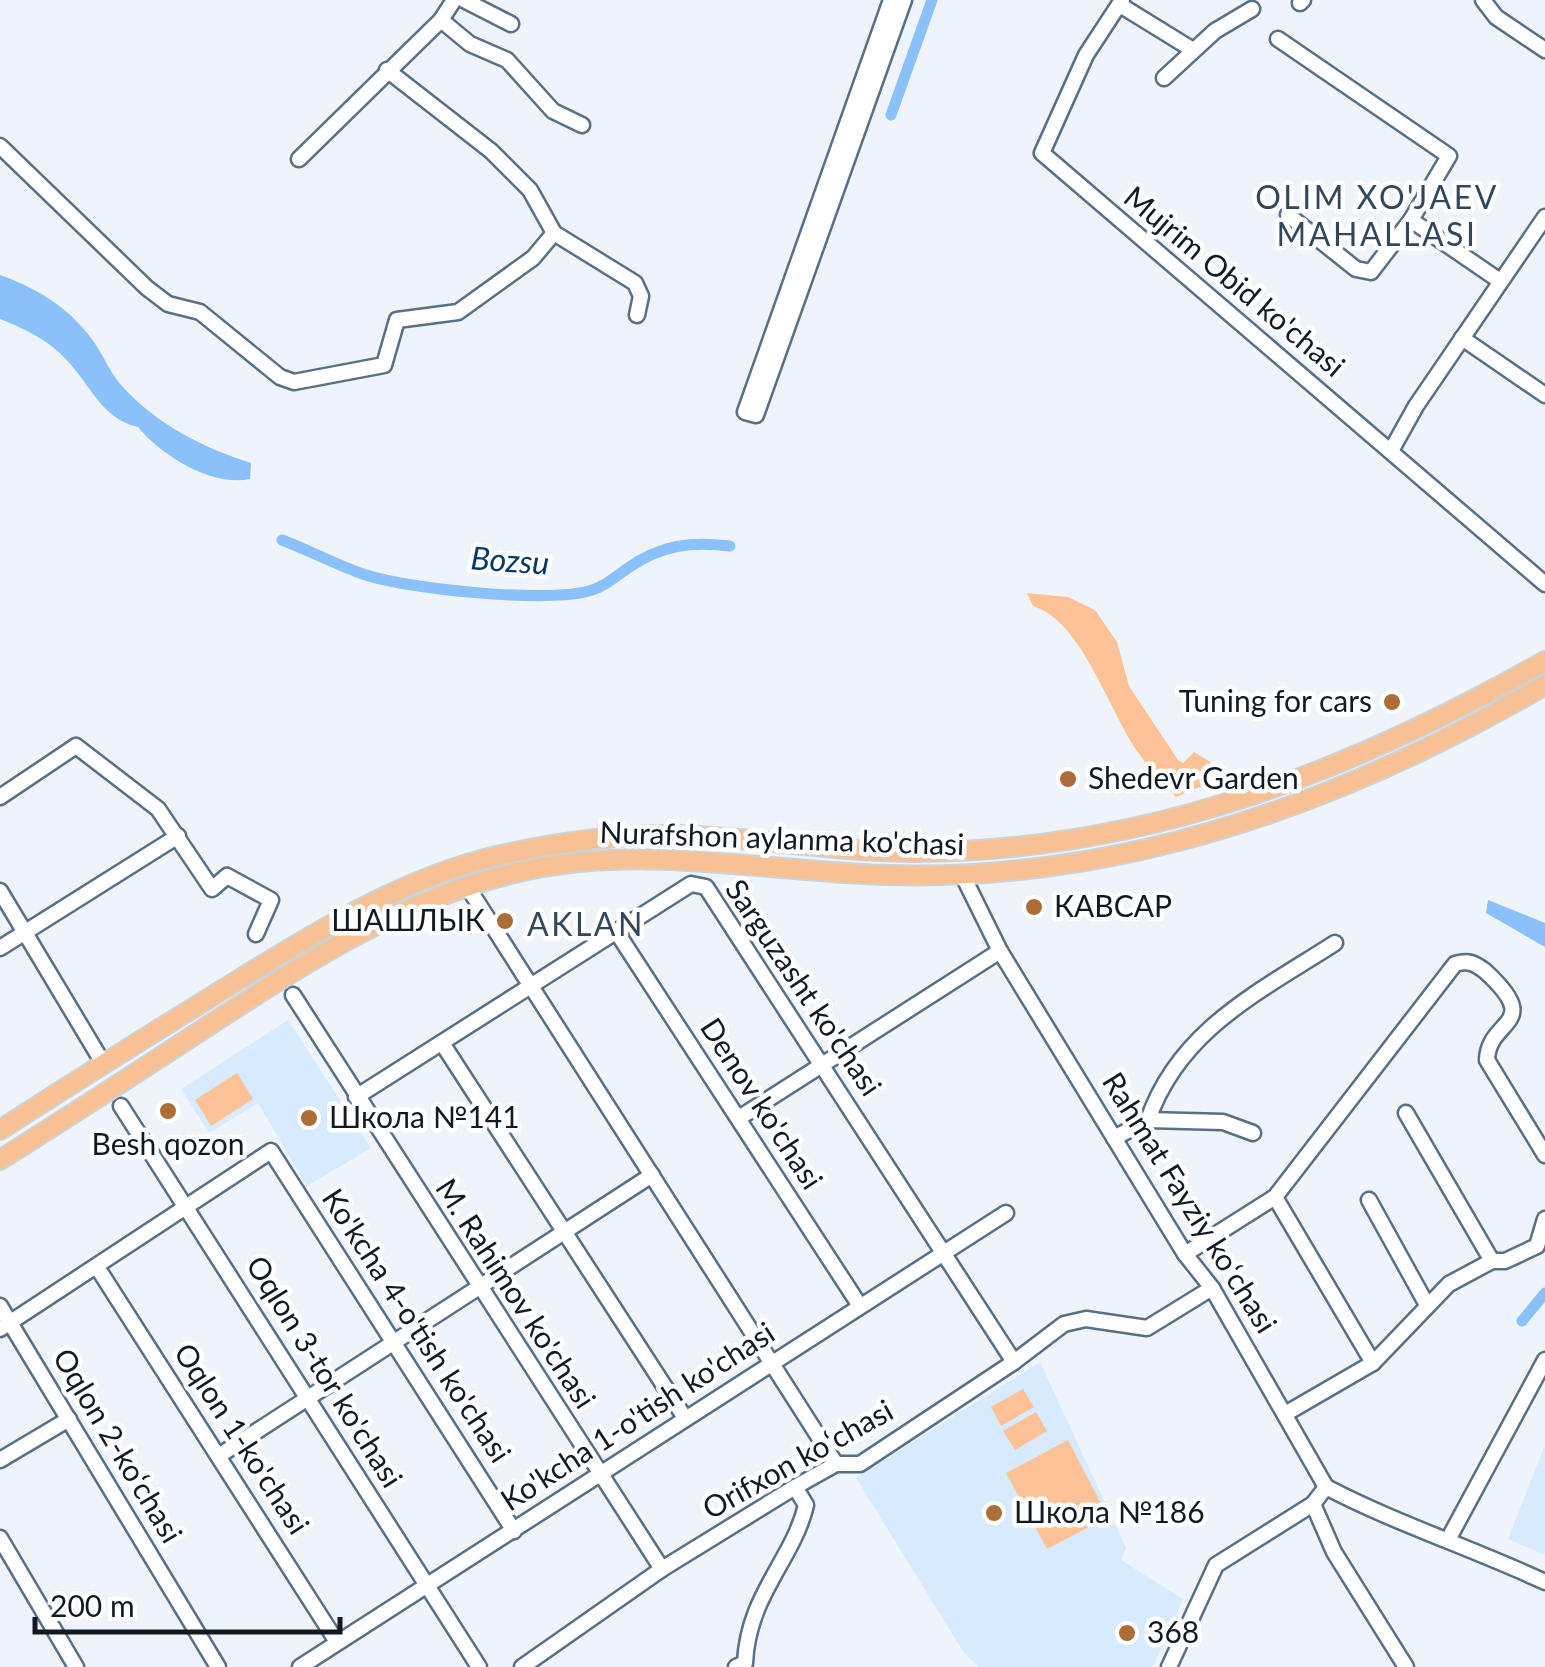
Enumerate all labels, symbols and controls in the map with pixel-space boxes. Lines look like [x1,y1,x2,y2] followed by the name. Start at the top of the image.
[1255,177,1499,253] district label: OLIM XO'JAEV MAHALLASI
[1118,178,1353,383] street label: Mujrim Obid ko'chasi
[470,537,551,582] water label: Bozsu
[1179,682,1372,718] place label: Tuning for cars
[1381,691,1403,713] marker: Tuning for cars
[1088,759,1299,795] place label: Shedevr Garden
[1057,768,1079,790] marker: Shedevr Garden
[599,813,965,861] street label: Nurafshon aylanma ko'chasi
[719,872,890,1102] street label: Sarguzasht ko'chasi
[1054,887,1172,923] place label: КАВСАР
[1023,896,1045,918] marker: КАВСАР
[331,901,485,937] place label: ШАШЛЫК
[527,904,645,943] district label: AKLAN
[494,910,516,932] marker: ШАШЛЫК
[694,1011,831,1195] street label: Denov ko'chasi
[1096,1065,1285,1339] street label: Rahmat Fayziy koʻchasi
[329,1098,520,1134] place label: Школа №141
[157,1100,179,1122] marker: Besh qozon
[298,1107,320,1129] marker: Школа №141
[92,1125,244,1161] place label: Besh qozon
[429,1171,604,1414] street label: M. Rahimov ko'chasi
[316,1181,520,1468] street label: Ko'kcha 4-o'tish ko'chasi
[240,1249,411,1493] street label: Oqlon 3-tor ko'chasi
[493,1313,780,1517] street label: Ko'kcha 1-o'tish ko'chasi
[168,1336,318,1540] street label: Oqlon 1-ko'chasi
[47,1341,191,1549] street label: Oqlon 2-ko‘chasi
[696,1391,898,1525] street label: Orifxon koʻchasi
[1014,1493,1205,1529] place label: Школа №186
[983,1502,1005,1524] marker: Школа №186
[35,1572,340,1634] scale bar
[50,1587,135,1623] text: 200 m
[1147,1613,1199,1649] place label: 368
[1116,1622,1138,1644] marker: 368

